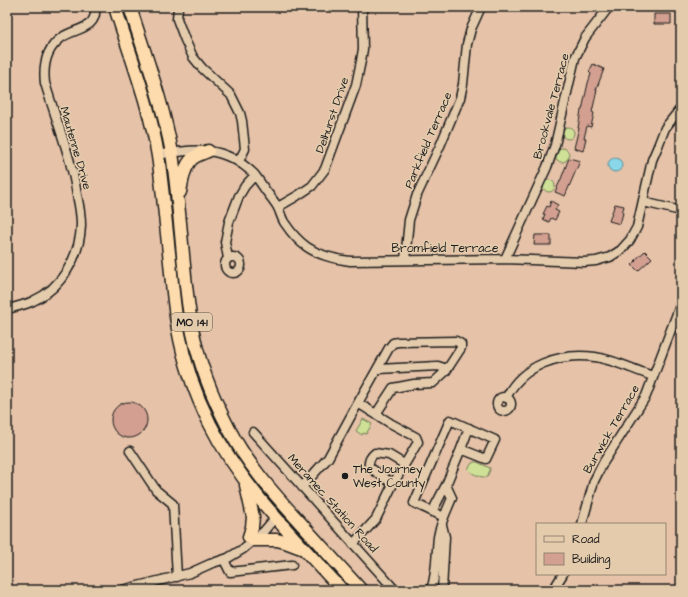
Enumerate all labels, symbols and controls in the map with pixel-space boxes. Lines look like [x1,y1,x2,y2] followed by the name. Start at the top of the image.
[529,51,574,161] street label: Brookvale Terrace
[312,74,354,155] street label: Delhurst Drive
[400,89,457,191] street label: Parkfield Terrace
[56,105,96,192] street label: Mautenne Drive
[392,240,499,257] street label: Bromfield Terrace
[172,313,212,331] road number: MO 141
[579,381,644,477] street label: Burwick Terrace
[284,450,382,557] street label: Meramec Station Road
[353,461,426,493] place label: The Journey West County
[340,471,350,481] marker: The Journey West County
[536,523,666,575] legend
[572,531,600,548] text: Road
[572,551,610,569] text: Building

